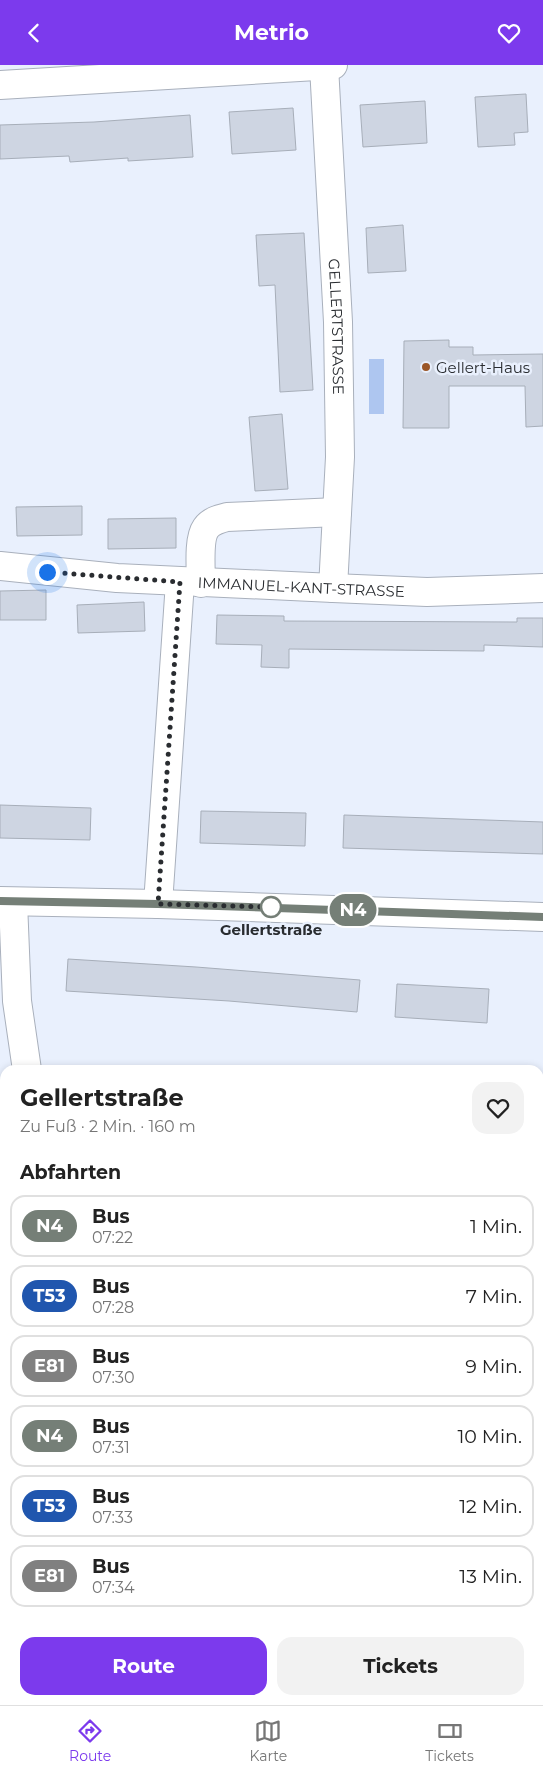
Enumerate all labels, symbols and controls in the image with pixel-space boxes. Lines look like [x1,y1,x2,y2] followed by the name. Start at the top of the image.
[20,19,48,47] icon: back
[234,19,309,46] text: Metrio
[495,19,523,47] icon: heart
[325,258,349,395] street label: GELLERTSTRASSE
[436,358,530,377] place label: Gellert-Haus
[420,361,432,373] marker: Gellert-Haus
[35,560,60,585] your location
[197,572,405,601] street label: IMMANUEL-KANT-STRASSE
[330,894,376,926] line badge: N4
[260,896,282,918] marker: Gellertstraße
[340,899,366,921] text: N4
[220,920,322,939] place label: Gellertstraße
[472,1082,524,1134] button: heart
[20,1083,184,1112] text: Gellertstraße
[20,1117,196,1136] text: Zu Fuß · 2 Min. · 160 m
[20,1161,121,1184] text: Abfahrten
[92,1205,130,1228] text: Bus
[36,1215,63,1237] text: N4
[470,1215,522,1238] text: 1 Min.
[92,1228,133,1247] text: 07:22
[92,1275,130,1298] text: Bus
[33,1285,66,1307] text: T53
[466,1285,522,1308] text: 7 Min.
[92,1298,134,1317] text: 07:28
[92,1345,130,1368] text: Bus
[34,1355,65,1377] text: E81
[465,1355,522,1378] text: 9 Min.
[92,1368,135,1387] text: 07:30
[92,1415,130,1438] text: Bus
[36,1425,63,1447] text: N4
[457,1425,522,1448] text: 10 Min.
[92,1438,130,1457] text: 07:31
[92,1485,130,1508] text: Bus
[33,1495,66,1517] text: T53
[459,1495,522,1518] text: 12 Min.
[92,1508,133,1527] text: 07:33
[92,1555,130,1578] text: Bus
[34,1565,65,1587] text: E81
[459,1565,522,1588] text: 13 Min.
[92,1578,135,1597] text: 07:34
[20,1637,267,1695] button: Route
[277,1637,524,1695] button: Tickets
[69,1717,111,1765] tab: Route
[249,1717,287,1765] tab: Karte
[425,1717,474,1765] tab: Tickets

